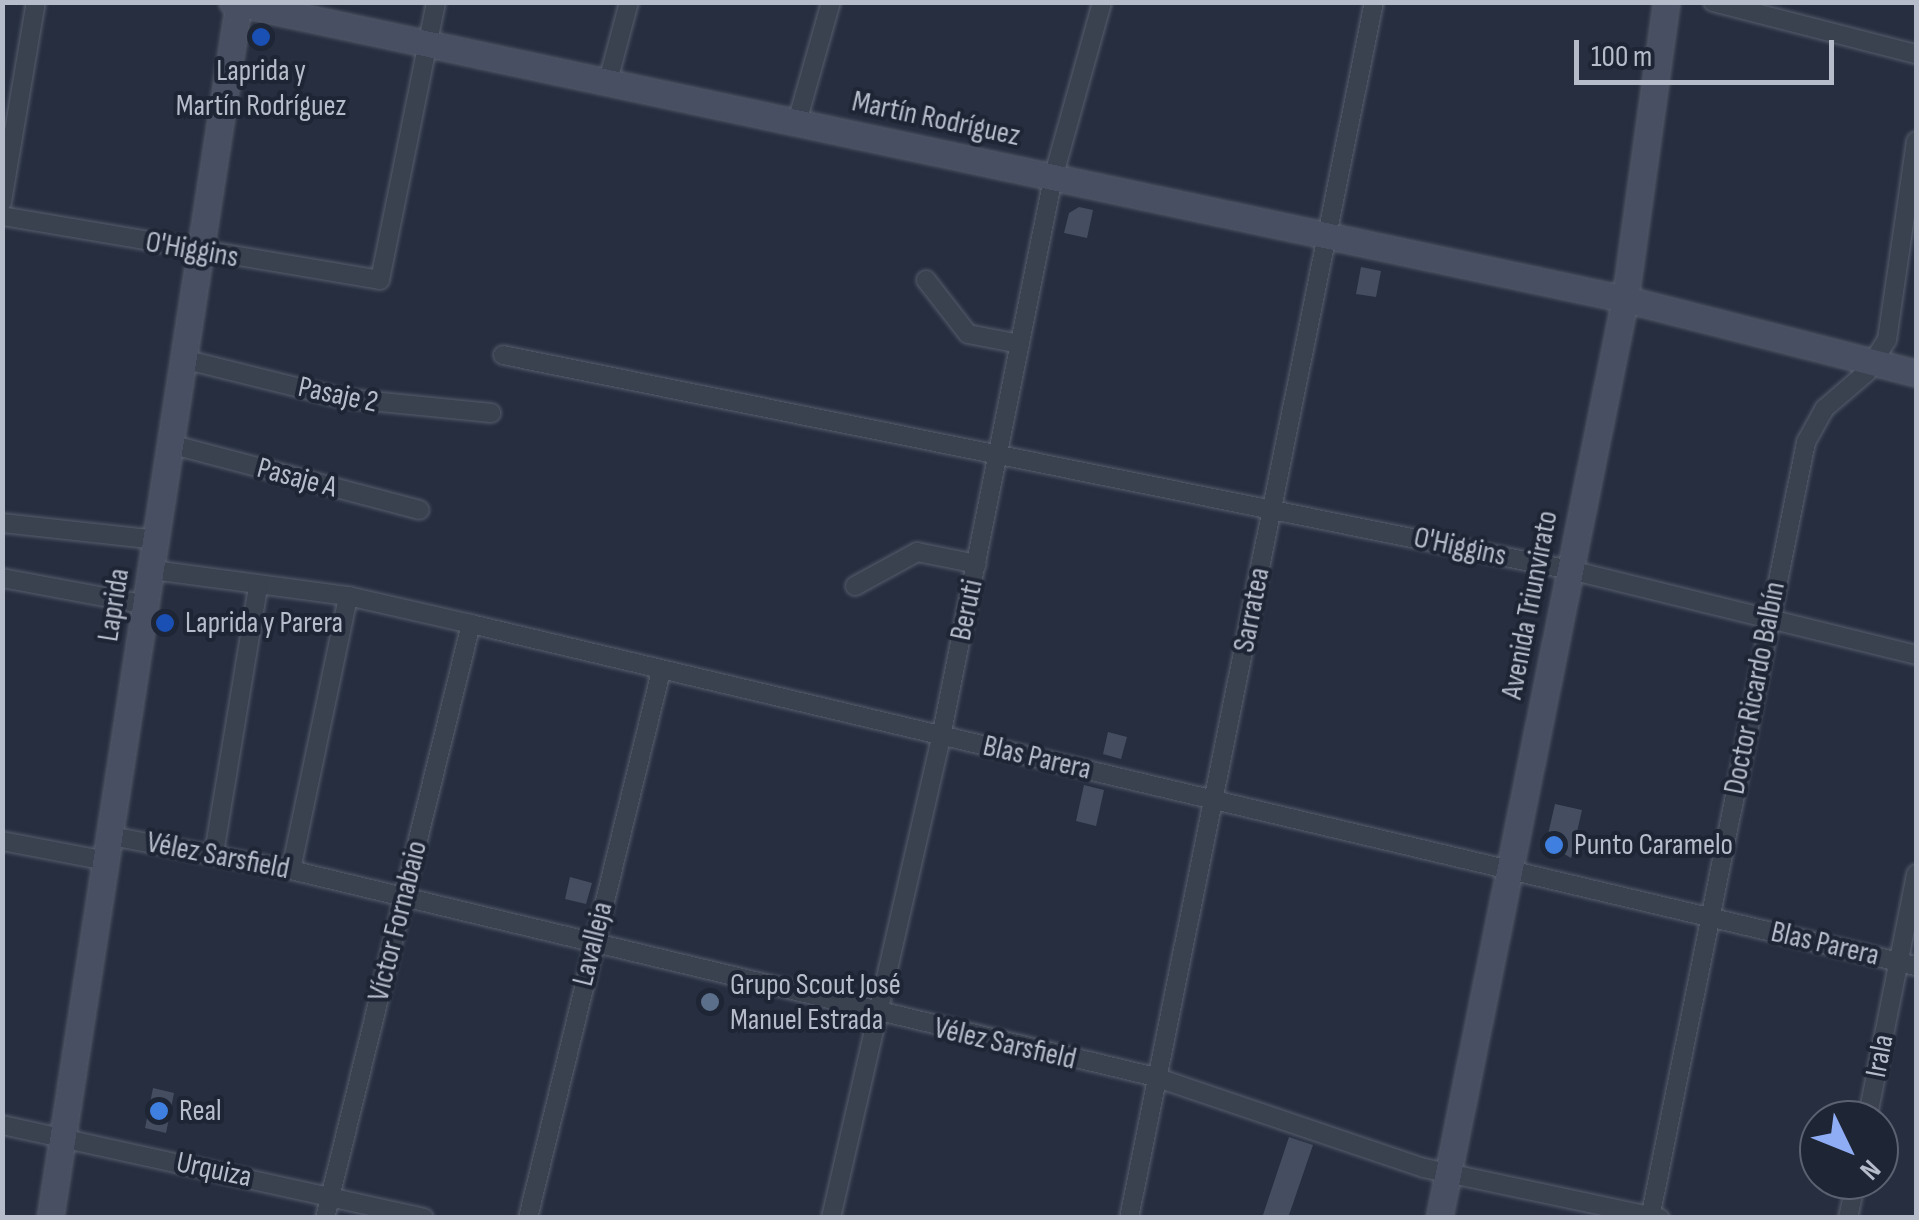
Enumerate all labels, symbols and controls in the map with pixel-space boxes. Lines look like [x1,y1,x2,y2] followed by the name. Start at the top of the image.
[1579,20,1839,82] scale bar
[250,26,272,48] marker: Laprida y Martín Rodríguez
[1591,39,1652,75] text: 100 m
[176,53,346,124] place label: Laprida y Martín Rodríguez
[849,84,1023,154] street label: Martín Rodríguez
[143,224,241,276] street label: O'Higgins
[295,369,381,421] street label: Pasaje 2
[253,450,341,506] street label: Pasaje A
[1494,508,1566,702] street label: Avenida Triunvirato
[1411,520,1509,574] street label: O'Higgins
[1226,565,1278,655] street label: Sarratea
[90,566,138,644] street label: Laprida
[943,576,991,644] street label: Beruti
[1717,579,1793,797] street label: Doctor Ricardo Balbín
[185,605,343,641] place label: Laprida y Parera
[154,612,176,634] marker: Laprida y Parera
[980,728,1094,788] street label: Blas Parera
[144,825,292,887] street label: Vélez Sarsfield
[1574,827,1733,863] place label: Punto Caramelo
[1543,834,1565,856] marker: Punto Caramelo
[361,837,435,1005] street label: Víctor Fornabaio
[565,898,621,990] street label: Lavalleja
[1768,914,1882,974] street label: Blas Parera
[730,967,901,1038] place label: Grupo Scout José Manuel Estrada
[699,991,721,1013] marker: Grupo Scout José Manuel Estrada
[931,1010,1079,1078] street label: Vélez Sarsfield
[1858,1032,1902,1080] street label: Irala
[179,1093,222,1129] place label: Real
[148,1100,170,1122] marker: Real
[1799,1100,1899,1200] north arrow
[173,1145,255,1195] street label: Urquiza
[1853,1153,1887,1186] text: N

